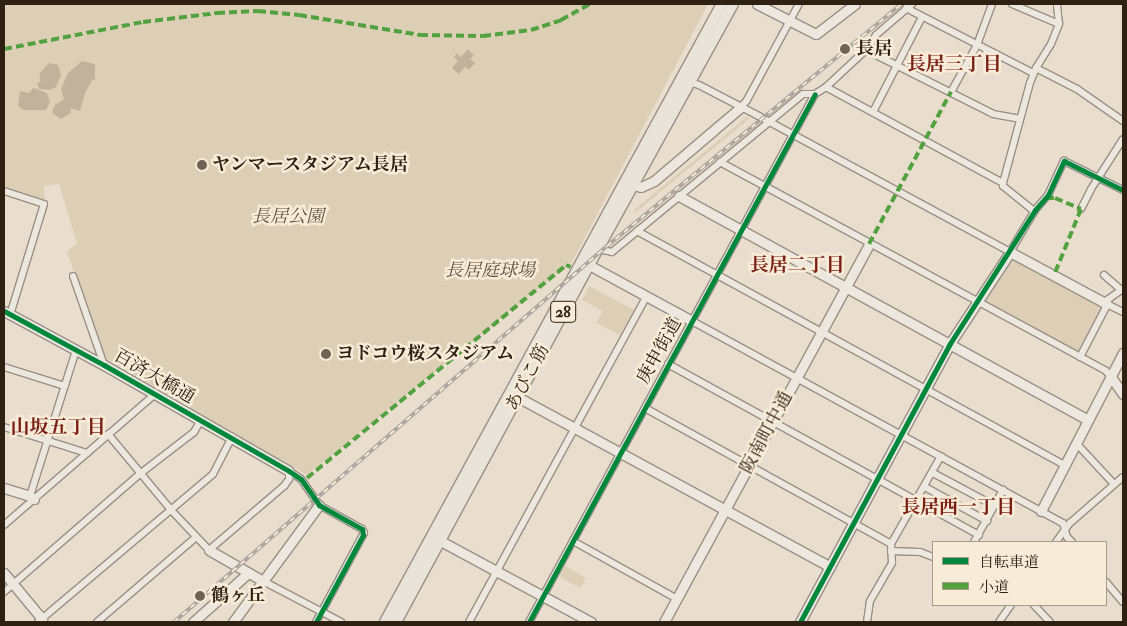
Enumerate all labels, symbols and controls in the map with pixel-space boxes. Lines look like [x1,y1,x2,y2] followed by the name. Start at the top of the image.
[856,38,892,60] place label: 長居
[838,42,852,56] marker: 長居
[907,54,1001,76] district label: 長居三丁目
[212,154,410,176] place label: ヤンマースタジアム長居
[196,159,208,171] marker: ヤンマースタジアム長居
[252,206,324,228] park label: 長居公園
[750,255,844,277] district label: 長居二丁目
[445,260,535,282] park label: 長居庭球場
[549,298,577,326] road number: 28
[633,314,687,388] street label: 庚申街道
[502,341,554,415] street label: あびこ筋
[336,343,516,365] place label: ヨドコウ桜スタジアム
[110,345,198,409] street label: 百済大橋通
[320,348,332,360] marker: ヨドコウ桜スタジアム
[736,388,798,478] street label: 阪南町中通
[11,417,105,439] district label: 山坂五丁目
[901,497,1015,519] district label: 長居西一丁目
[932,541,1107,606] legend
[979,553,1039,572] text: 自転車道
[979,578,1009,597] text: 小道
[211,585,265,607] place label: 鶴ヶ丘
[193,589,207,603] marker: 鶴ヶ丘

